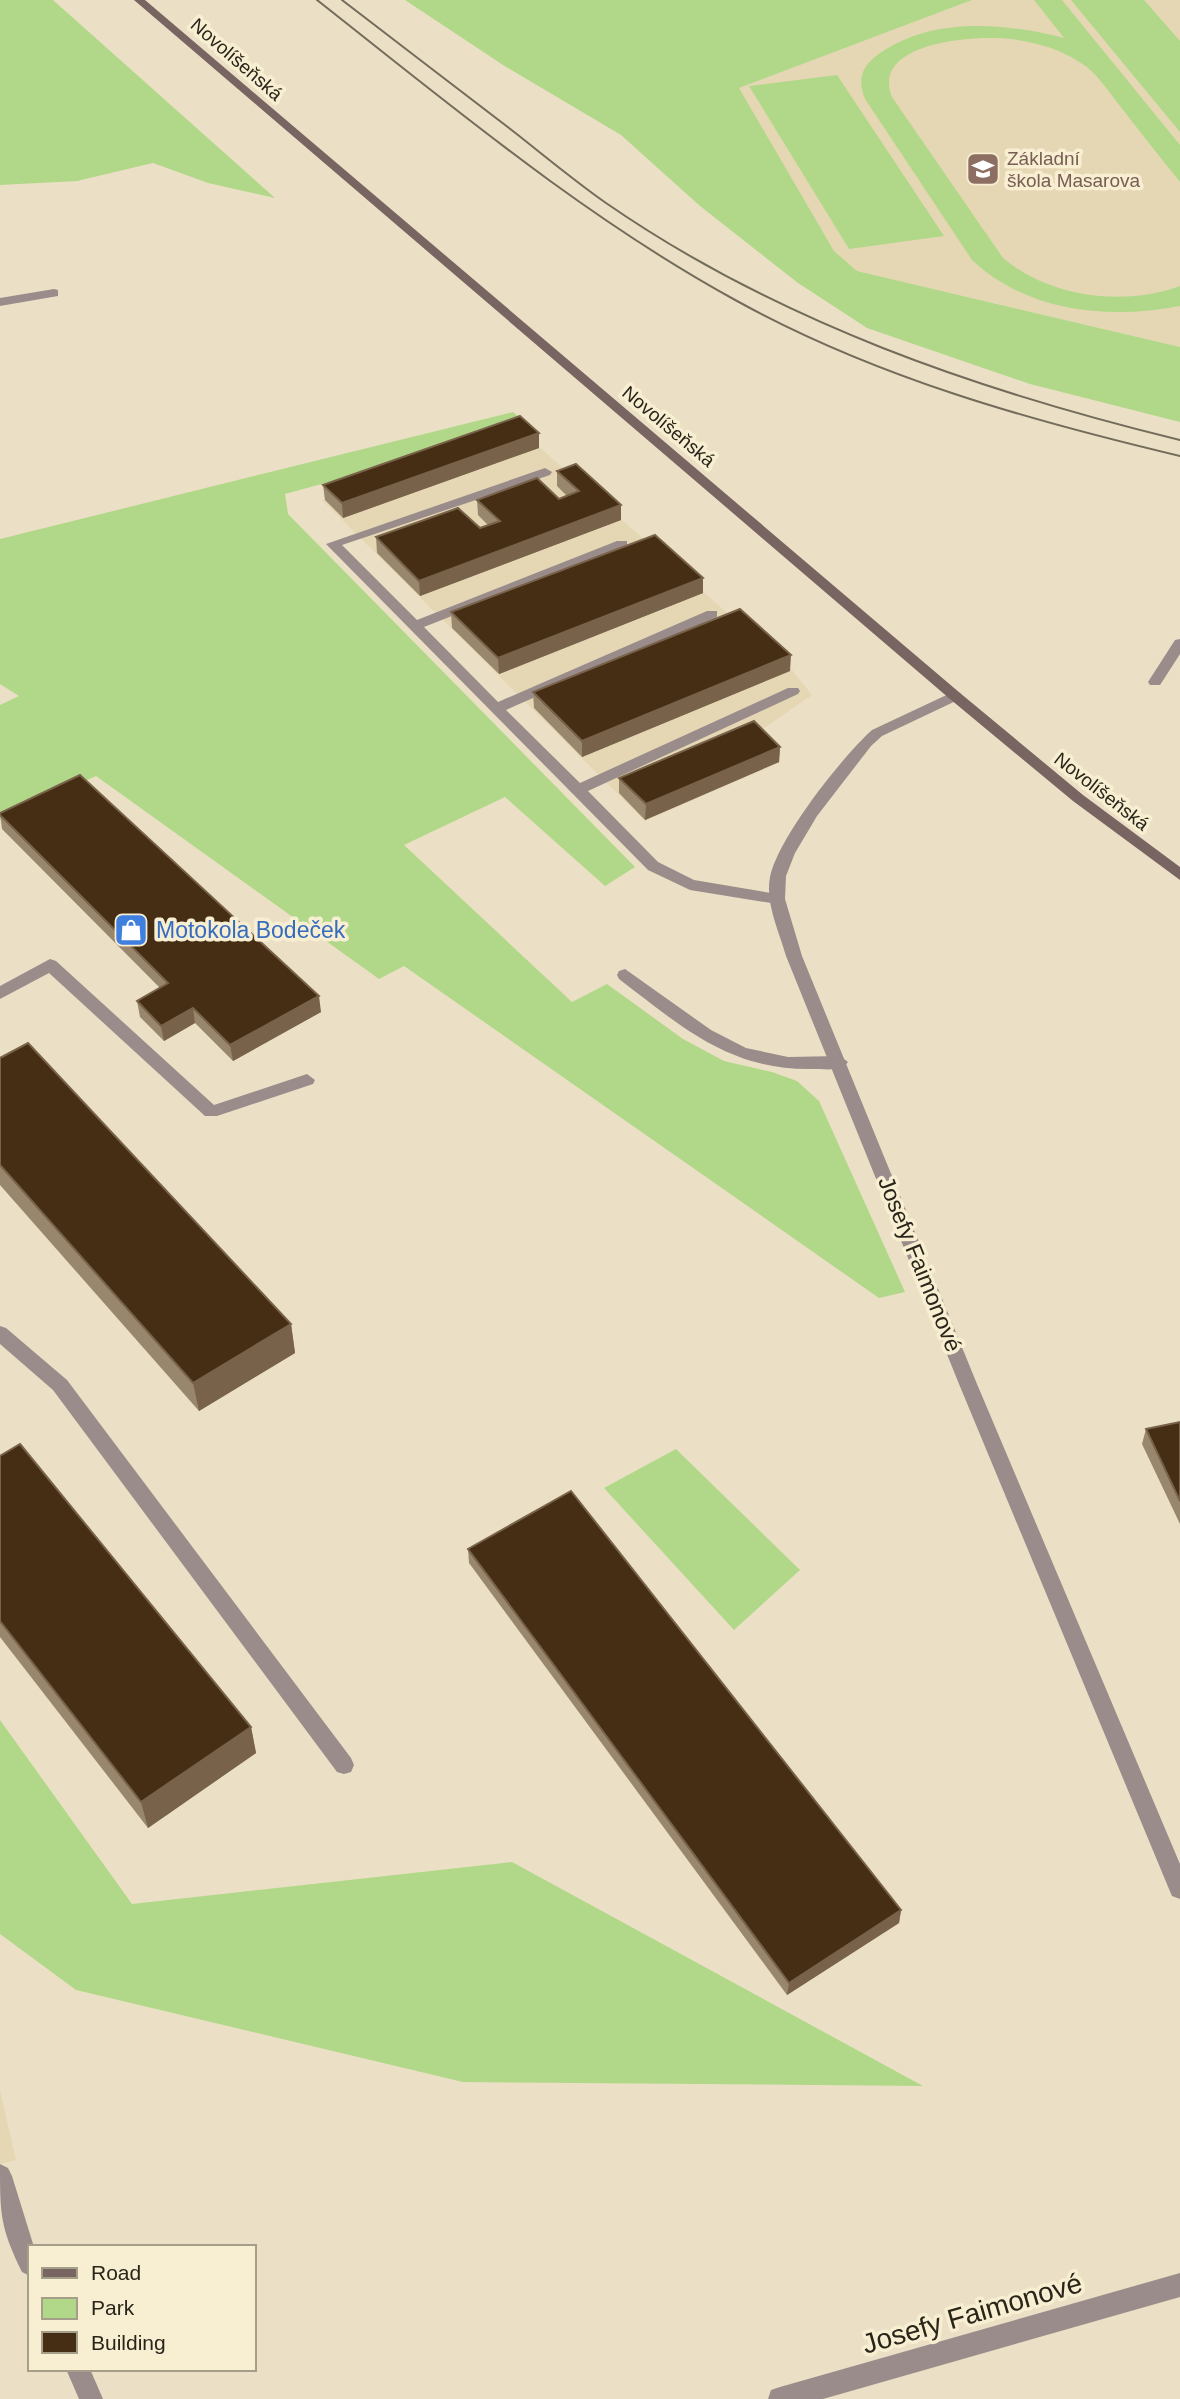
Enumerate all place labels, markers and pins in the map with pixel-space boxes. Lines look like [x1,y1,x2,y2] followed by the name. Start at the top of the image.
[1007,148,1140,191] place label: Základní škola Masarova
[964,150,1002,188] school or university icon: Základní škola Masarova
[112,911,150,949] shop icon: Motokola Bodeček
[156,917,346,943] place label: Motokola Bodeček

